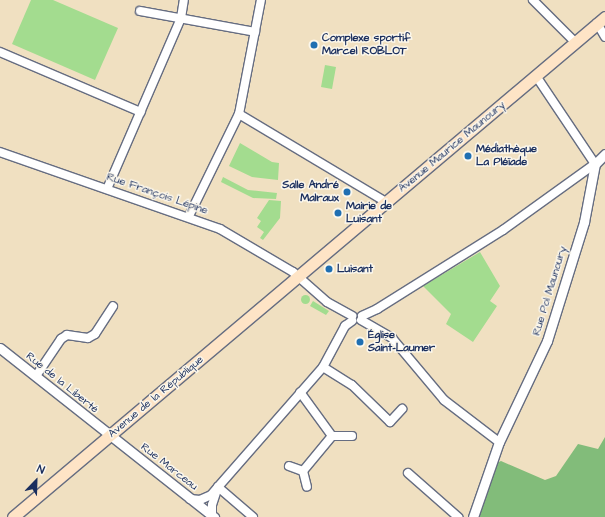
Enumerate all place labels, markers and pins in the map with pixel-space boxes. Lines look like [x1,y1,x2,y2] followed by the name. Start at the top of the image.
[322,32,410,58] place label: Complexe sportif Marcel ROBLOT
[309,40,319,50] marker: Complexe sportif Marcel ROBLOT
[476,143,537,169] place label: Médiathèque La Pléïade
[463,151,473,161] marker: Médiathèque La Pléïade
[282,179,339,205] place label: Salle André Malraux
[342,187,352,197] marker: Salle André Malraux
[346,200,392,226] place label: Mairie de Luisant
[333,208,343,218] marker: Mairie de Luisant
[337,262,373,276] place label: Luisant
[324,264,334,274] marker: Luisant
[368,329,435,355] place label: Église Saint-Laumer
[355,337,365,347] marker: Église Saint-Laumer

